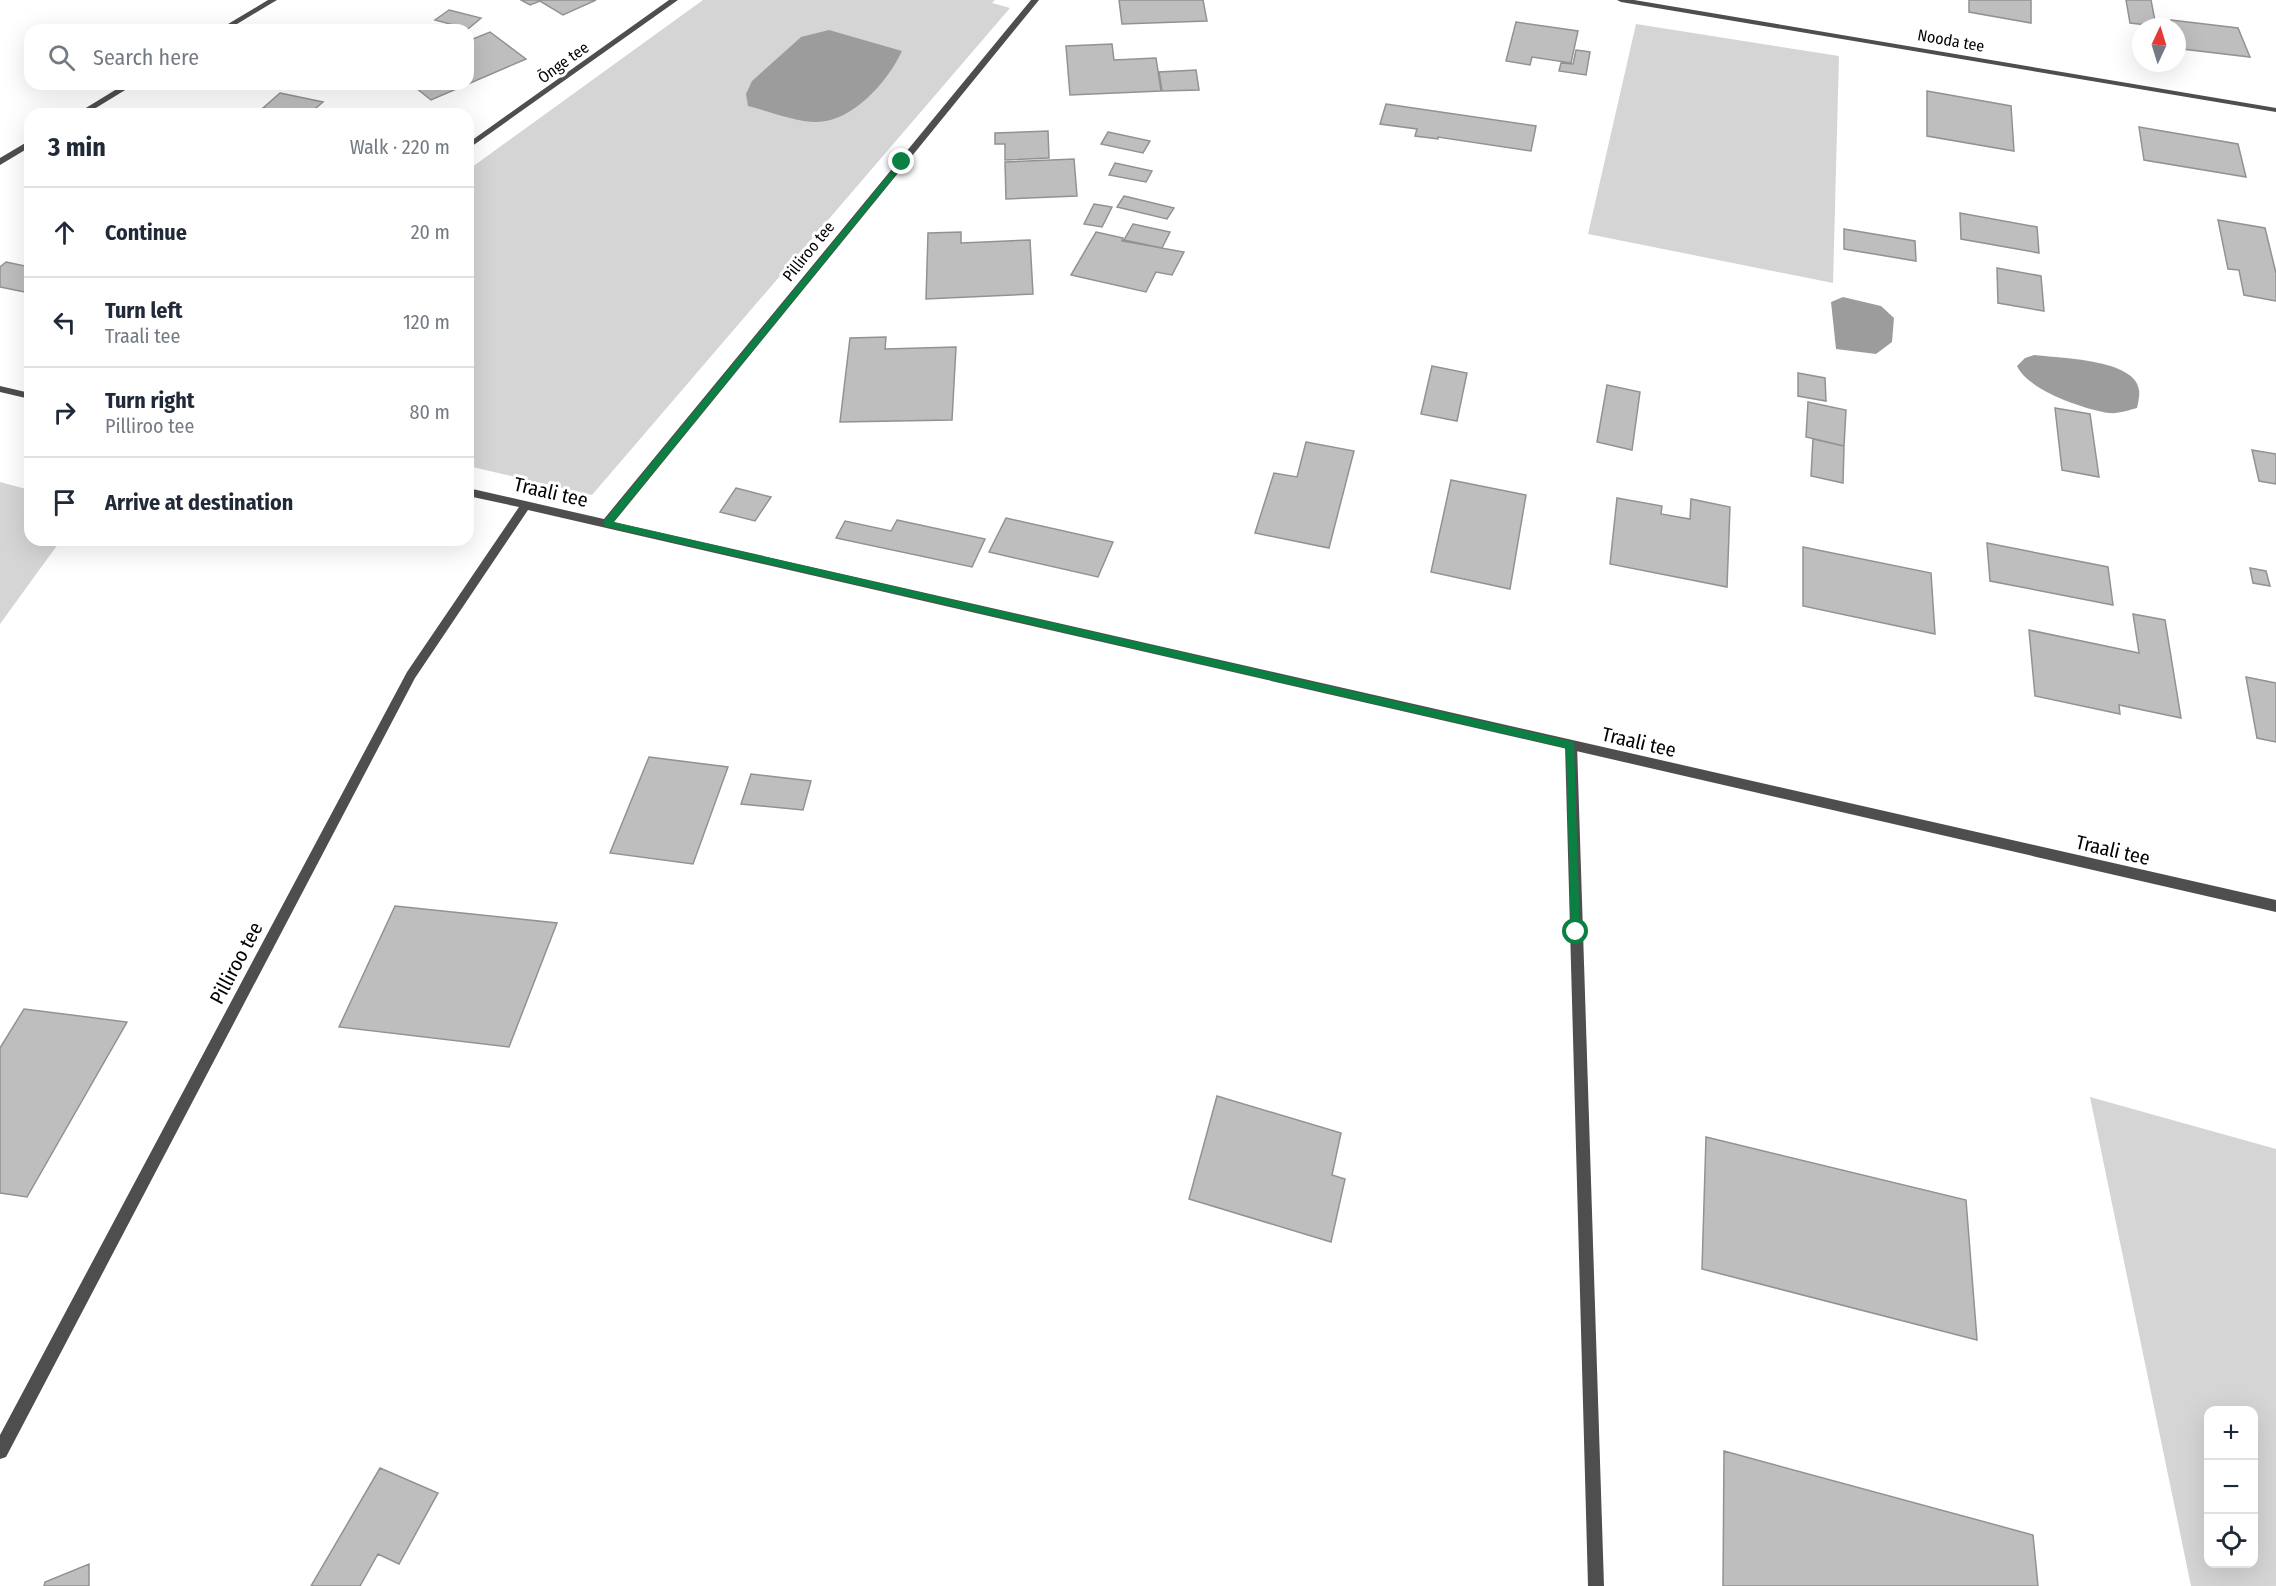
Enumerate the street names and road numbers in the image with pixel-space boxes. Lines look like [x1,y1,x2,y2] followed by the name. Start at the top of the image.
[1916,25,1986,56] street label: Nooda tee
[534,38,592,87] street label: Õnge tee
[779,218,838,285] street label: Pilliroo tee
[512,472,590,512] street label: Traali tee
[1600,722,1678,762] street label: Traali tee
[2074,830,2152,870] street label: Traali tee
[204,918,268,1008] street label: Pilliroo tee

